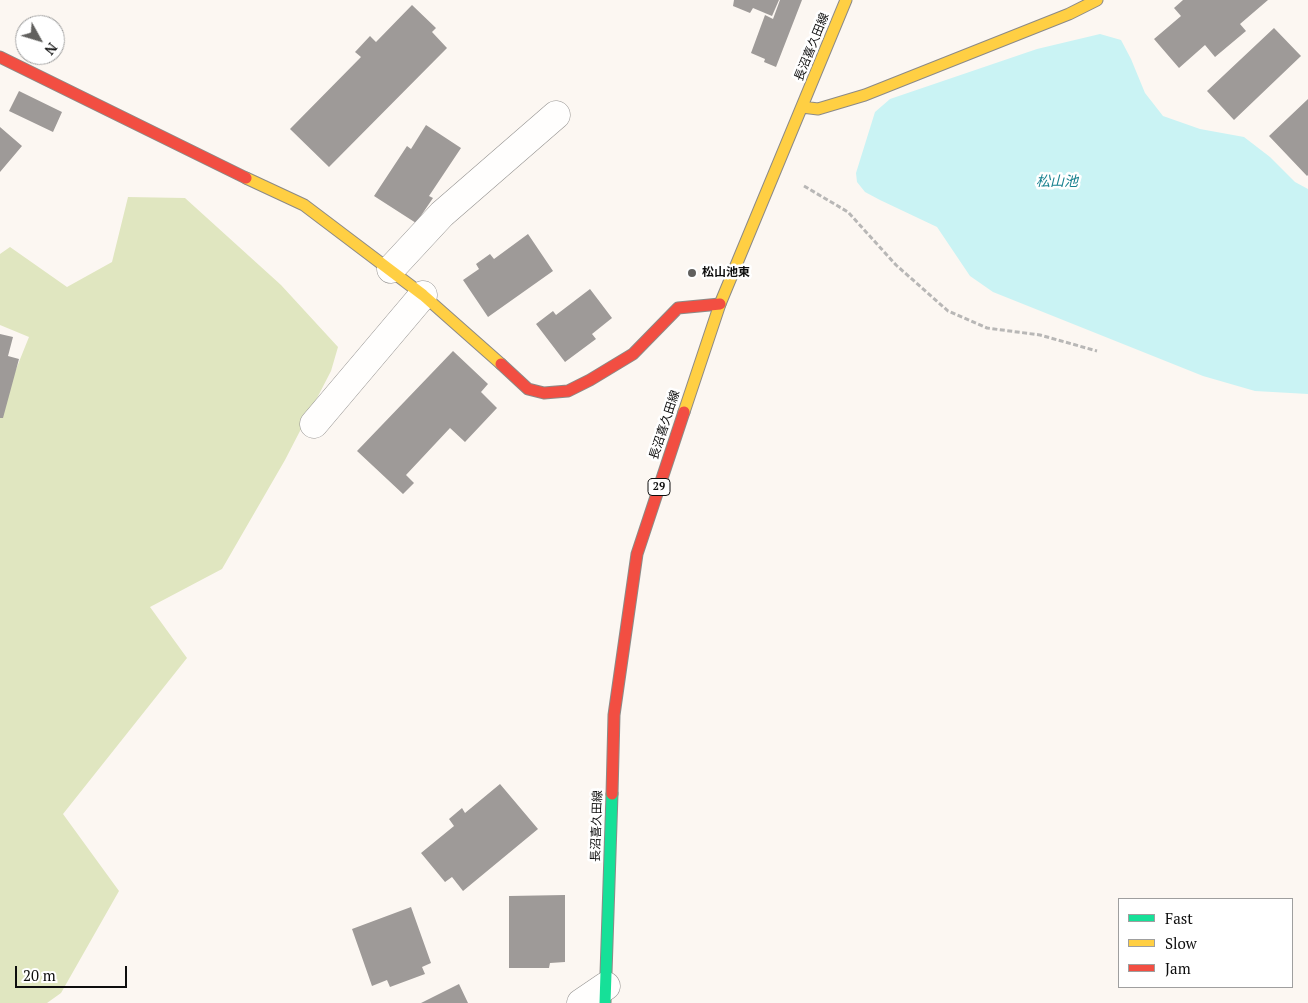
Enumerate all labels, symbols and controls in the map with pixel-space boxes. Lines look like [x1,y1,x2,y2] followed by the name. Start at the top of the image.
[792,11,832,83] street label: 長沼喜久田線
[15,15,65,65] north arrow
[41,39,62,59] text: N
[1036,174,1078,190] water label: 松山池
[702,266,750,280] place label: 松山池東
[686,267,698,279] marker: 松山池東
[647,389,683,461] street label: 長沼喜久田線
[648,478,670,496] road number: 29
[589,790,605,862] street label: 長沼喜久田線
[1118,898,1293,988] legend
[1165,908,1193,928] text: Fast
[1165,933,1197,953] text: Slow
[18,956,130,988] scale bar
[1165,958,1191,978] text: Jam
[23,965,56,985] text: 20 m

